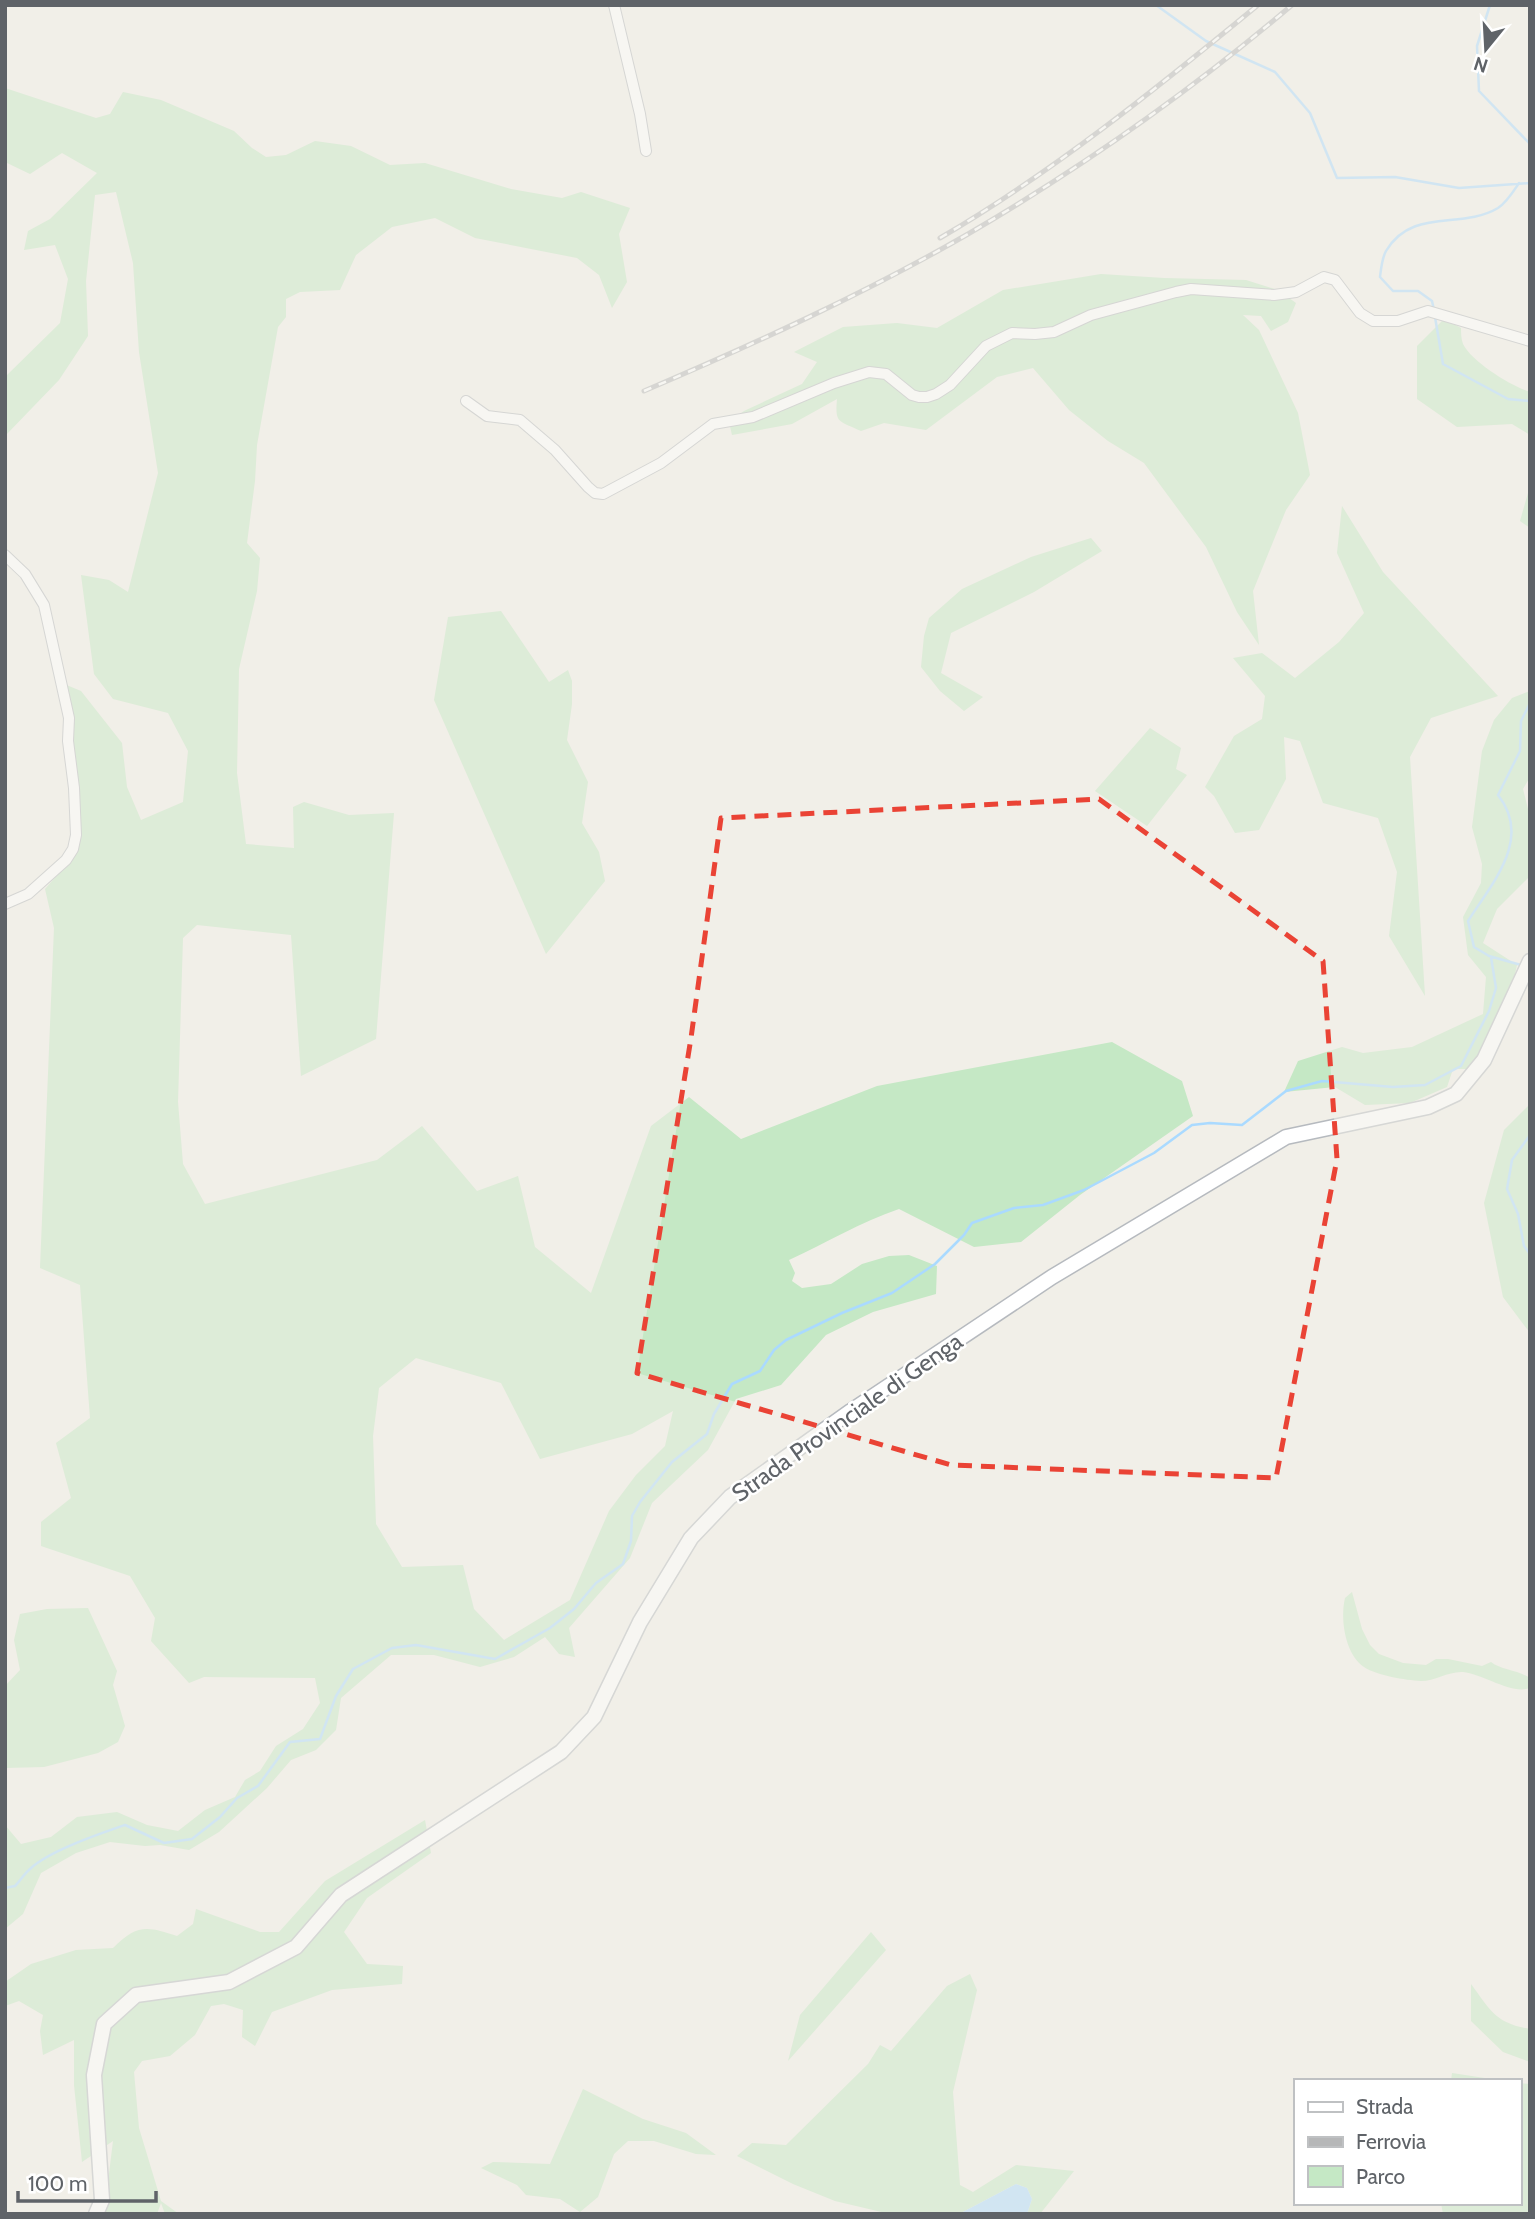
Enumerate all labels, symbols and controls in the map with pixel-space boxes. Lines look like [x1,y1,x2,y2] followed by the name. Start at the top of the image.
[1451,14,1521,84] north arrow
[1471,52,1491,78] text: N
[726,1326,968,1508] street label: Strada Provinciale di Genga
[1294,2079,1521,2205] legend
[1356,2094,1413,2119] text: Strada
[1356,2129,1426,2154] text: Ferrovia
[18,2160,156,2204] scale bar
[1356,2164,1405,2189] text: Parco
[28,2171,87,2196] text: 100 m

